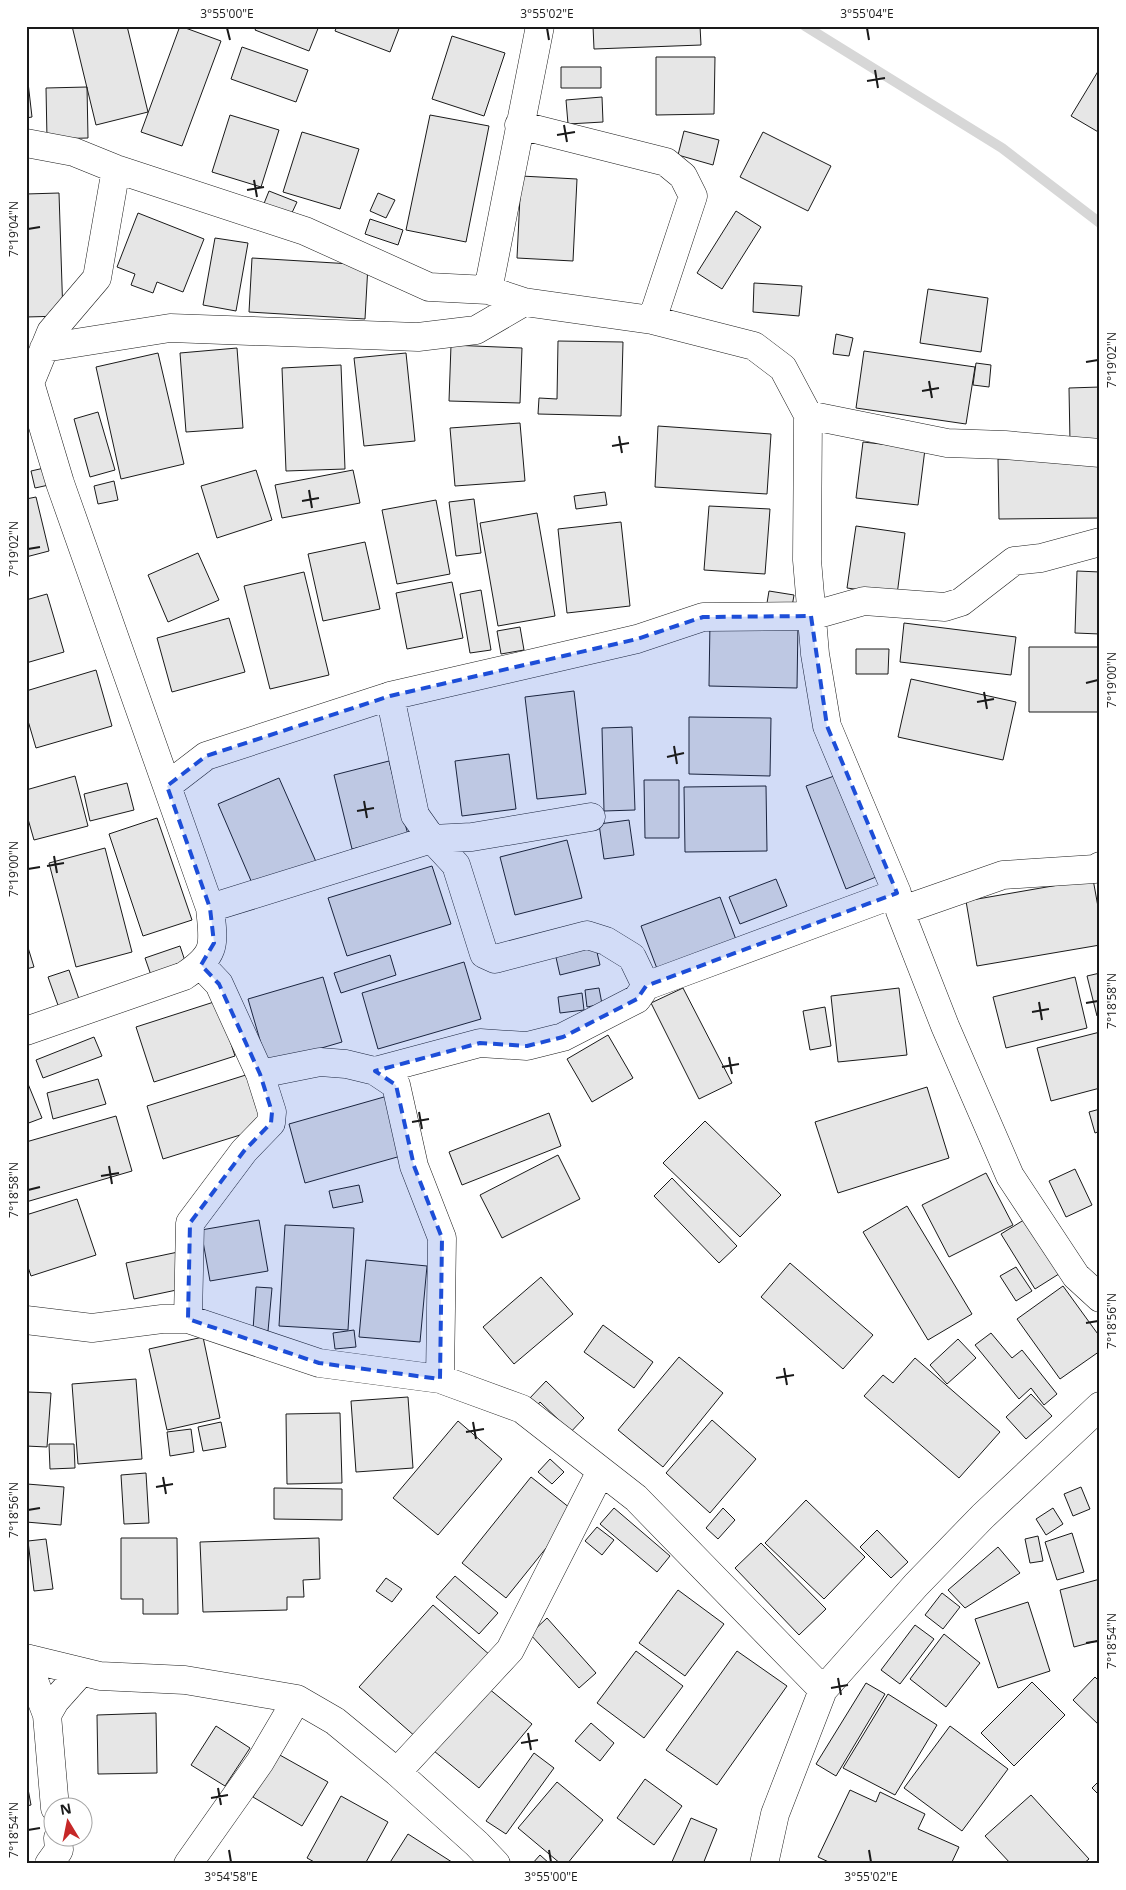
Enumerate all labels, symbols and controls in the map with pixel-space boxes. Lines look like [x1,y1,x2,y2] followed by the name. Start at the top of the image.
[200,5,254,22] text: 3°55'00"E
[520,5,574,22] text: 3°55'02"E
[840,5,894,22] text: 3°55'04"E
[5,201,22,257] text: 7°19'04"N
[1103,332,1120,388] text: 7°19'02"N
[5,521,22,577] text: 7°19'02"N
[1103,652,1120,708] text: 7°19'00"N
[5,841,22,897] text: 7°19'00"N
[1103,973,1120,1029] text: 7°18'58"N
[5,1162,22,1218] text: 7°18'58"N
[1103,1293,1120,1349] text: 7°18'56"N
[5,1482,22,1538] text: 7°18'56"N
[1103,1613,1120,1669] text: 7°18'54"N
[42,1798,92,1848] north arrow
[58,1798,73,1819] text: N
[5,1802,22,1858] text: 7°18'54"N
[204,1868,258,1885] text: 3°54'58"E
[524,1868,578,1885] text: 3°55'00"E
[844,1868,898,1885] text: 3°55'02"E

